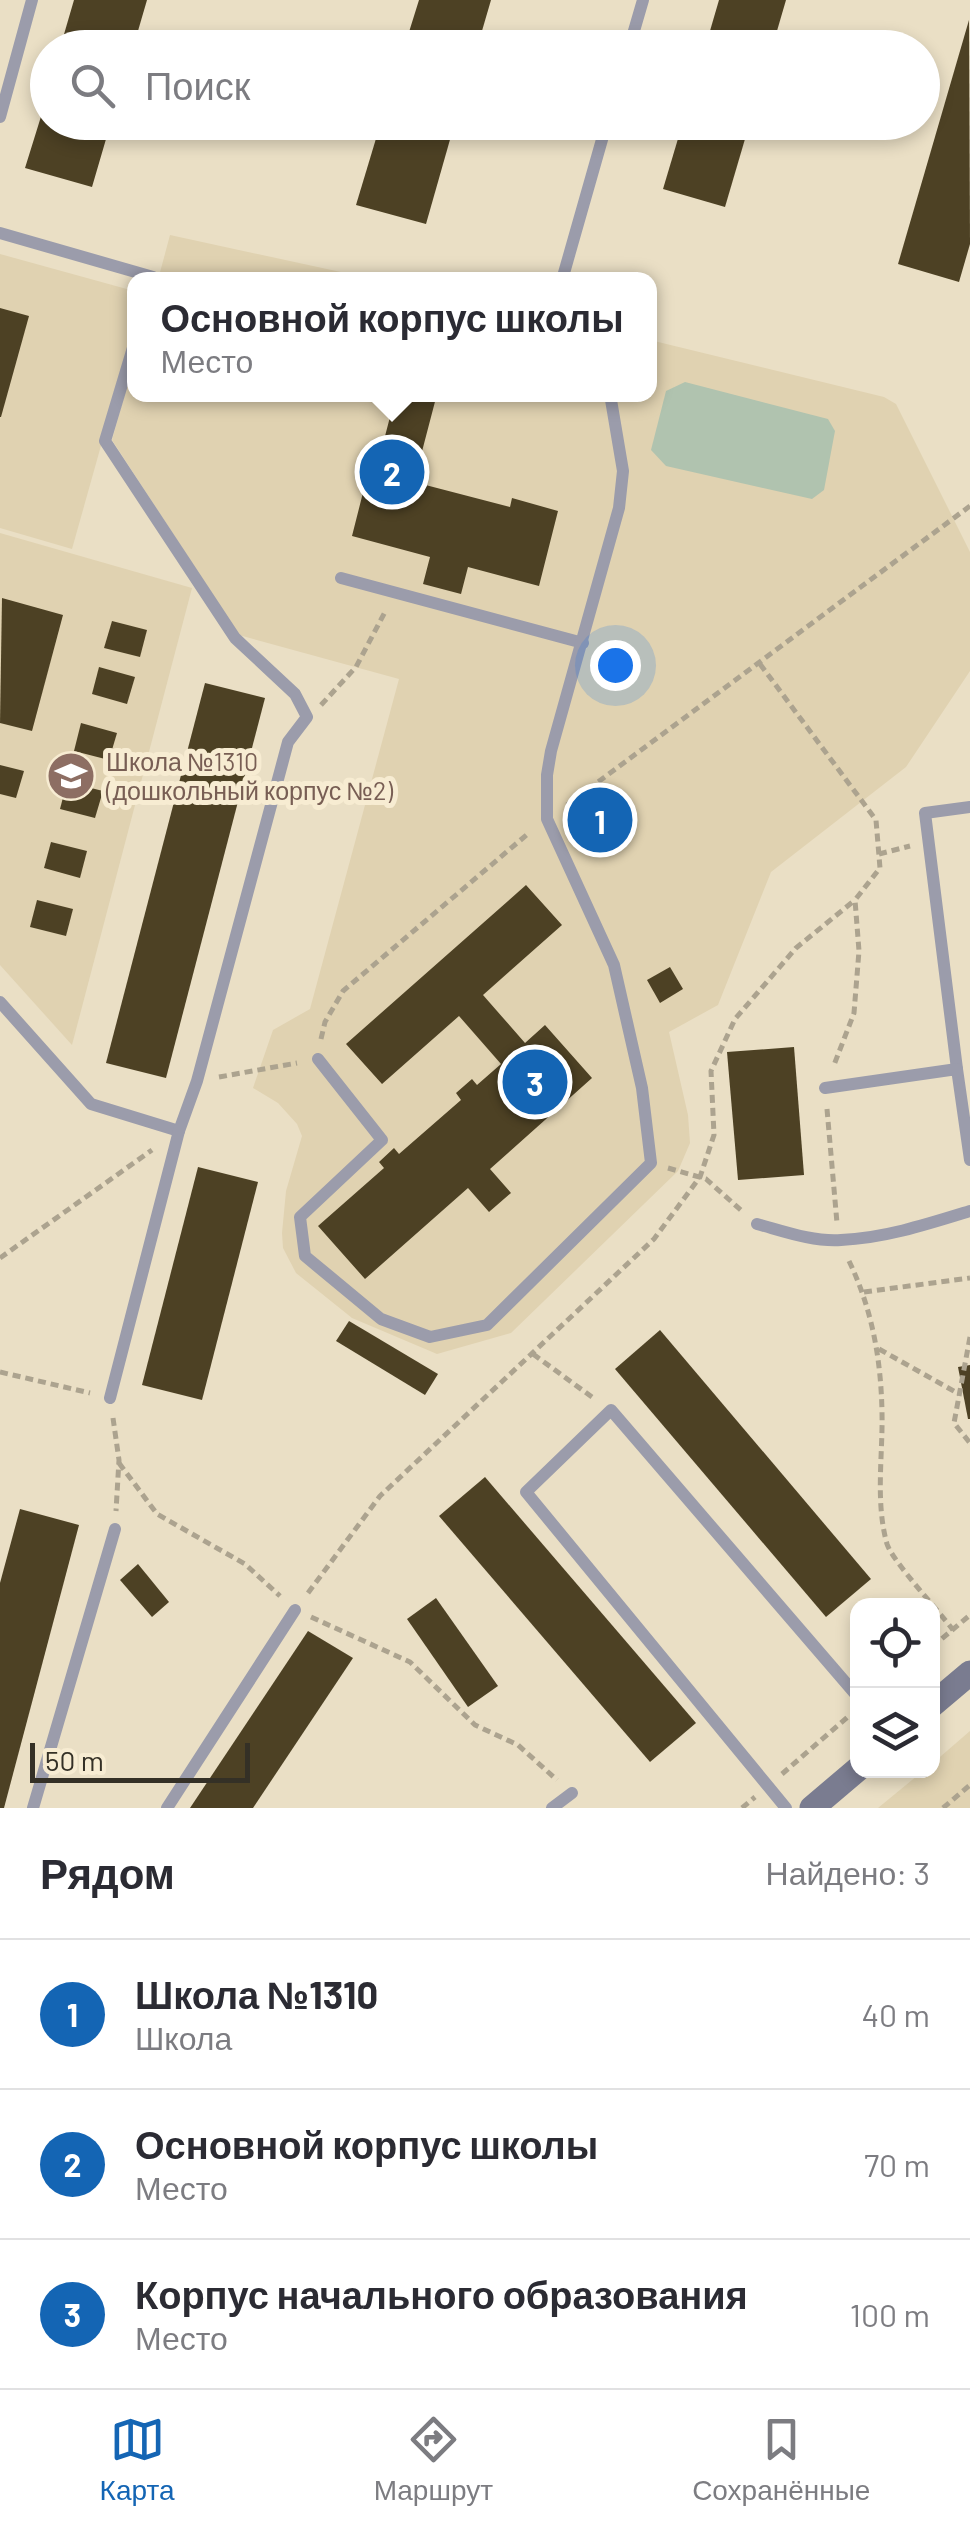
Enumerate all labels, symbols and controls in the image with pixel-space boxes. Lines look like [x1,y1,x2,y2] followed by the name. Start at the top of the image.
[30,30,940,140] search box
[65,58,120,113] icon: search
[145,62,250,108] text: Поиск
[127,272,657,402] popup
[160,294,624,340] text: Основной корпус школы
[160,341,253,379] text: Место
[360,434,424,510] pin: 2
[590,640,641,691] your location
[105,746,393,805] place label: Школа №1310 (дошкольный корпус №2)
[45,750,97,802] school or university icon: Школа №1310 (дошкольный корпус №2)
[568,782,632,858] pin: 1
[502,1044,568,1120] pin: 3
[850,1598,940,1778] map controls
[850,1598,940,1688] button: locate
[850,1688,940,1778] button: layers
[30,1738,250,1782] scale bar
[45,1743,104,1777] text: 50 m
[40,1847,175,1897] text: Рядом
[766,1853,930,1891] text: Найдено: 3
[135,1971,378,2017] text: Школа №1310
[67,1995,78,2033] text: 1
[861,1995,930,2033] text: 40 m
[135,2018,232,2056] text: Школа
[135,2121,598,2167] text: Основной корпус школы
[64,2145,81,2183] text: 2
[864,2145,930,2183] text: 70 m
[135,2168,228,2206] text: Место
[135,2271,748,2317] text: Корпус начального образования
[64,2295,81,2333] text: 3
[850,2295,930,2333] text: 100 m
[135,2318,228,2356] text: Место
[100,2412,175,2507] tab: Карта
[374,2412,493,2507] tab: Маршрут
[692,2412,870,2507] tab: Сохранённые

